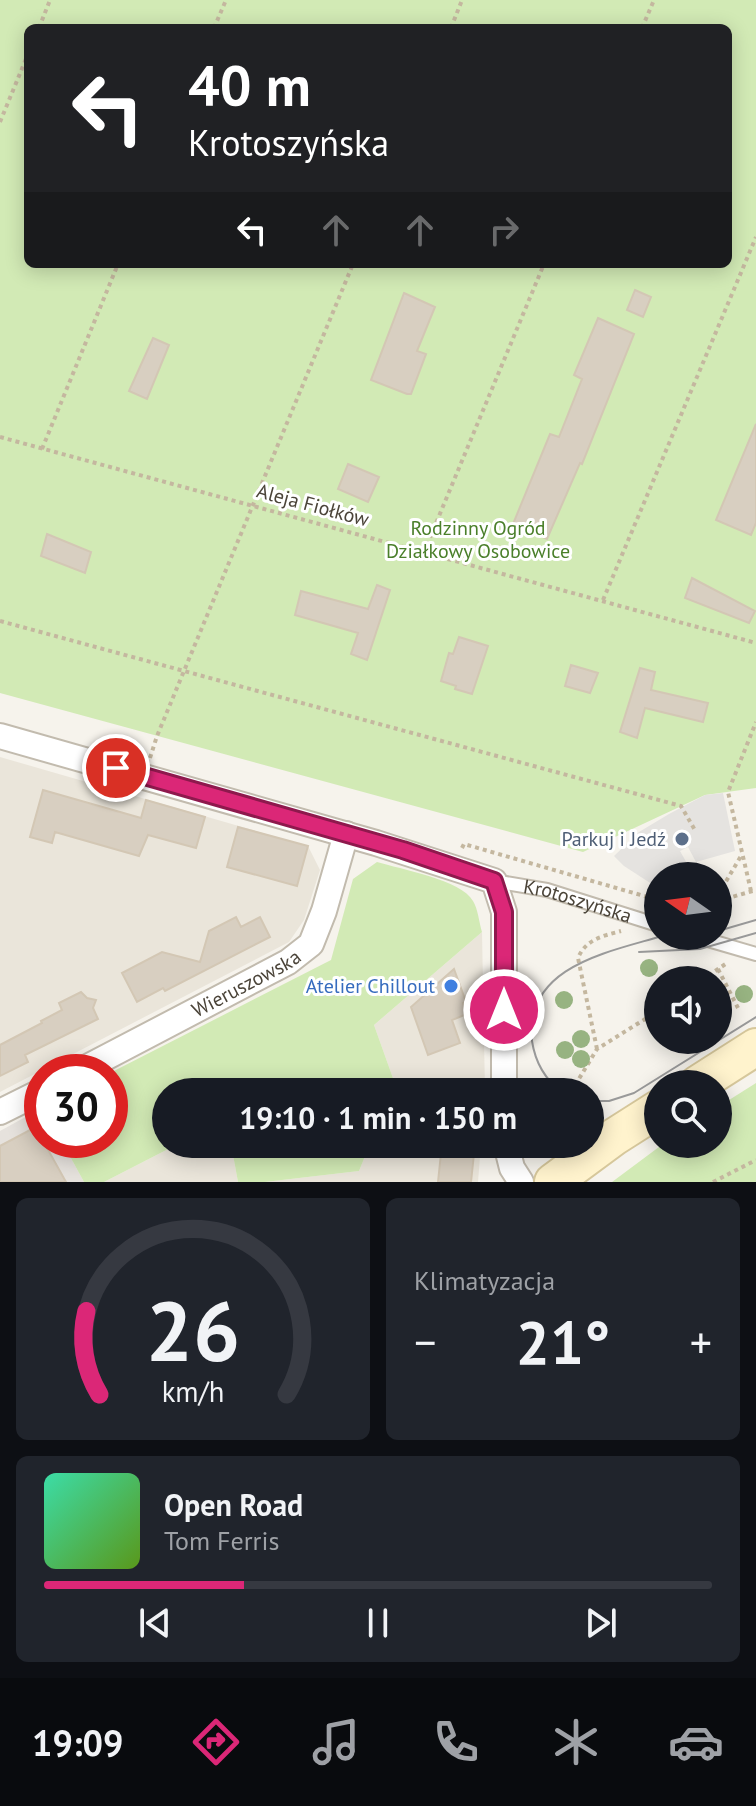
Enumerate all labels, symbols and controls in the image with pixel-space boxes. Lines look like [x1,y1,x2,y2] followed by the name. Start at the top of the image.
[188,49,311,121] text: 40 m
[56,56,160,160] icon: left
[188,119,389,166] text: Krotoszyńska
[230,208,274,252] icon: left
[314,208,358,252] icon: ahead
[398,208,442,252] icon: ahead
[482,208,526,252] icon: right
[254,478,372,533] street label: Aleja Fiołków
[386,515,570,564] park label: Rodzinny Ogród Działkowy Osobowice
[82,734,150,802] pin
[94,746,138,790] icon: arrive
[561,826,666,852] place label: Parkuj i Jedź
[673,830,691,848] marker: Parkuj i Jedź
[644,862,732,950] north arrow
[644,862,732,1158] map controls
[521,873,635,929] street label: Krotoszyńska
[187,944,306,1023] street label: Wieruszowska
[644,966,732,1054] button: sound
[462,968,546,1052] position arrow
[306,973,435,999] place label: Atelier Chillout
[442,977,460,995] marker: Atelier Chillout
[24,1054,128,1158] speed limit sign: 30
[644,1070,732,1158] button: search
[239,1098,517,1137] text: 19:10 · 1 min · 150 m
[414,1264,555,1297] text: Klimatyzacja
[146,1276,240,1384] text: 26
[516,1303,610,1381] text: 21°
[414,1313,436,1370] text: −
[690,1313,712,1370] text: +
[162,1373,224,1410] text: km/h
[164,1485,303,1524] text: Open Road
[164,1524,279,1557] text: Tom Ferris
[133,1601,177,1645] icon: previous
[356,1601,400,1645] icon: pause
[579,1601,623,1645] icon: next
[188,1714,244,1770] icon: directions
[308,1714,364,1770] icon: music
[428,1714,484,1770] icon: phone
[548,1714,604,1770] icon: climate
[668,1714,724,1770] icon: car
[32,1719,123,1766] text: 19:09

